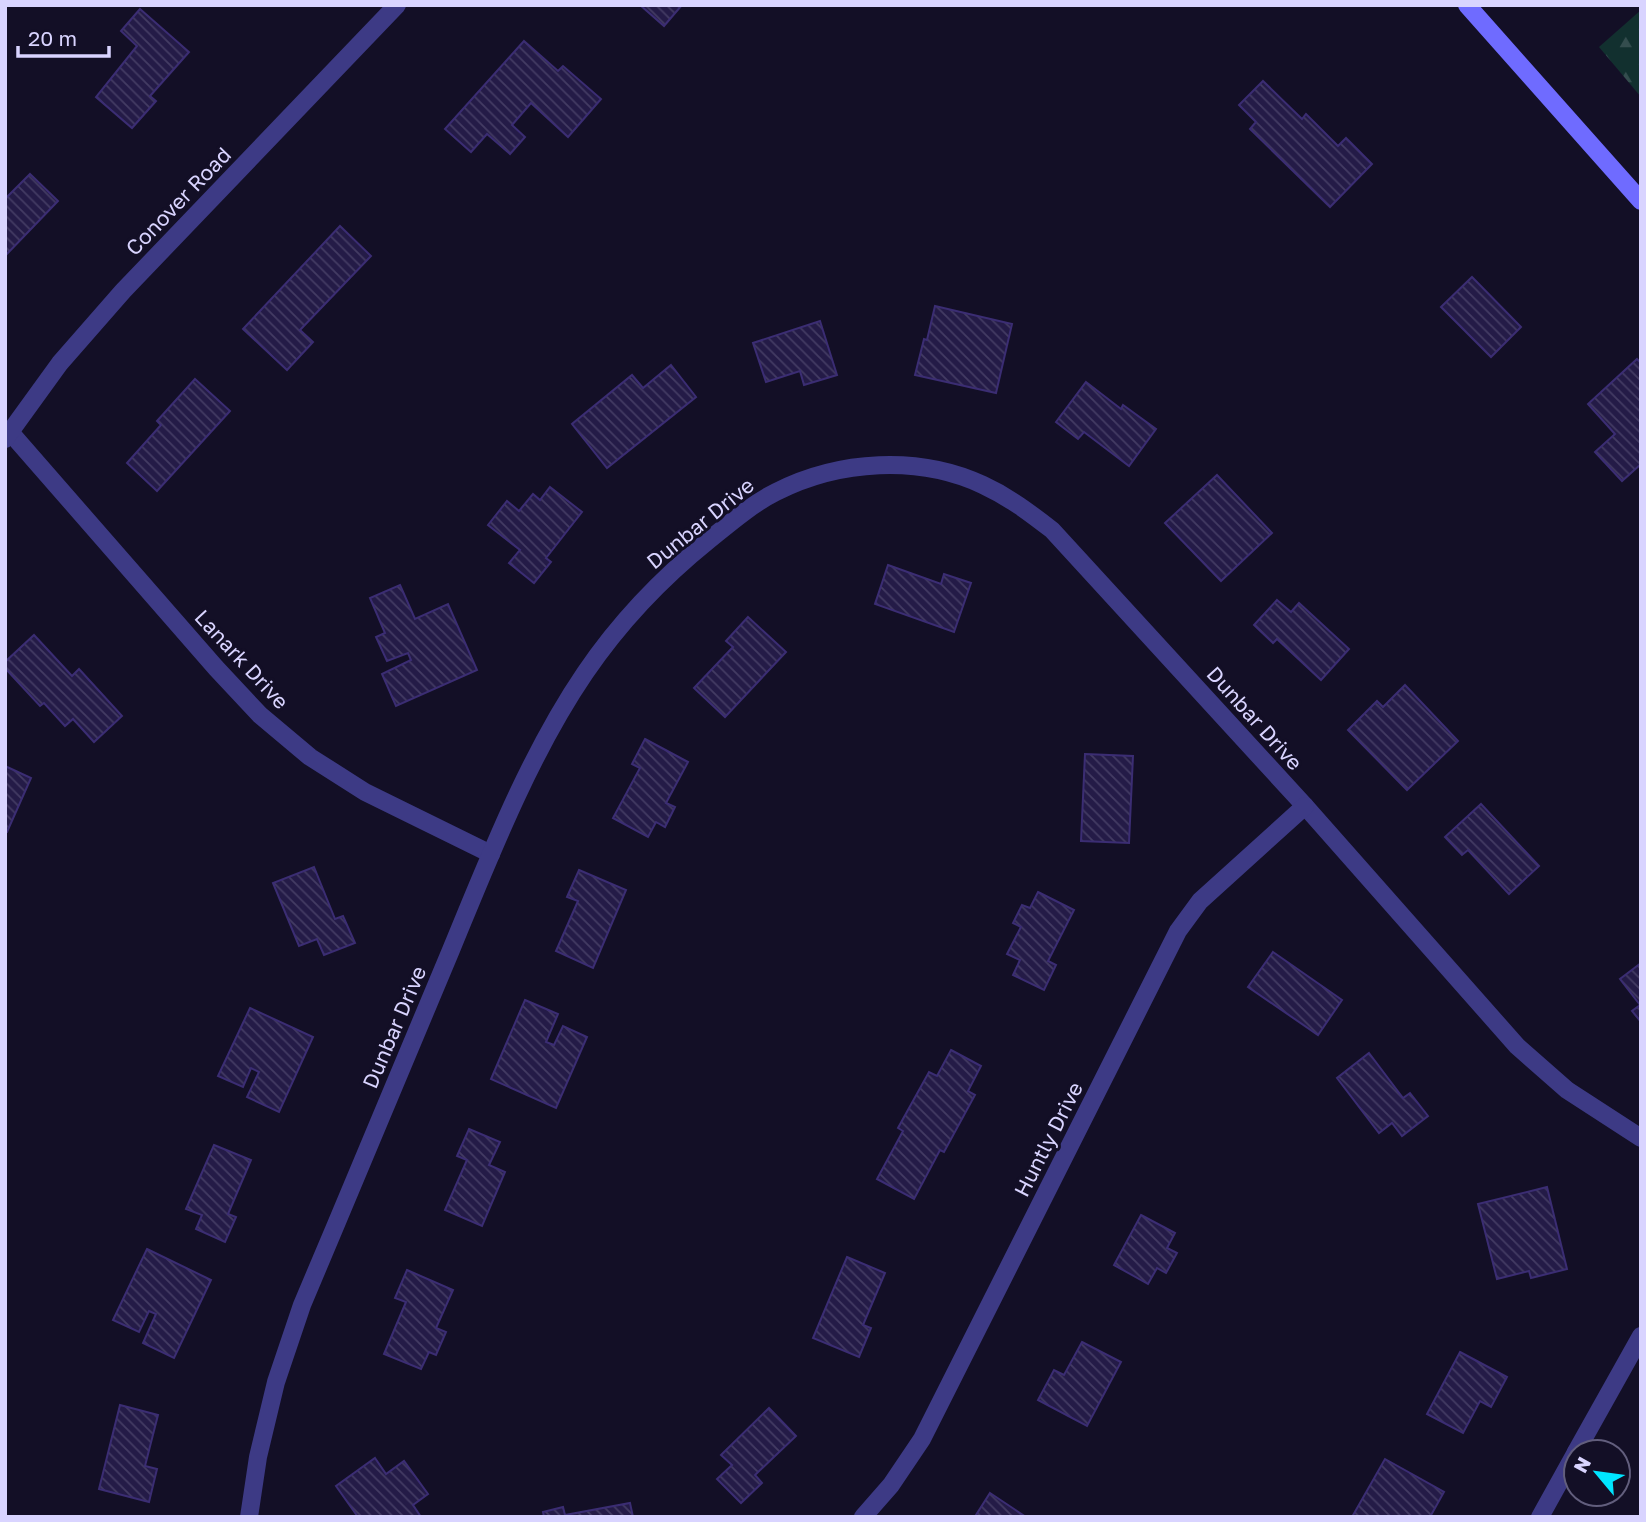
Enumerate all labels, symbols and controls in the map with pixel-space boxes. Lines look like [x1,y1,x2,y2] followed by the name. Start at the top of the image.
[18,14,108,58] scale bar
[28,25,77,51] text: 20 m
[120,141,236,261] street label: Conover Road
[641,472,759,574] street label: Dunbar Drive
[189,604,295,714] street label: Lanark Drive
[1202,661,1308,775] street label: Dunbar Drive
[357,962,431,1092] street label: Dunbar Drive
[1008,1077,1088,1201] street label: Huntly Drive
[1562,1438,1632,1508] north arrow
[1568,1453,1595,1476] text: N

